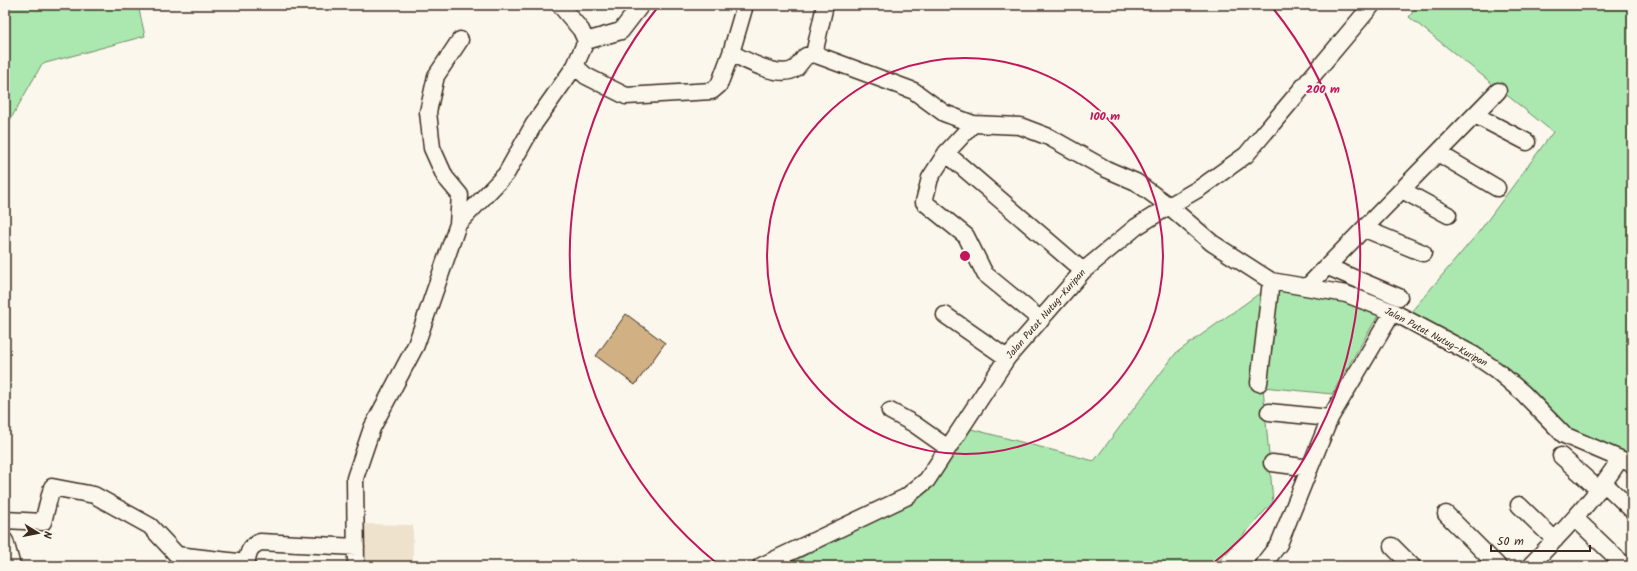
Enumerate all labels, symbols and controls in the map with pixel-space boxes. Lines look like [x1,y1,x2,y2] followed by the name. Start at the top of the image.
[1306,80,1340,99] text: 200 m
[1090,107,1120,126] text: 100 m
[958,249,972,263] centre of rings
[1002,265,1090,363] street label: Jalan Putat Nutug–Kuripan
[1382,303,1490,371] street label: Jalan Putat Nutug–Kuripan
[18,513,58,553] north arrow
[1491,527,1590,553] scale bar
[37,530,56,540] text: N
[1497,532,1524,551] text: 50 m

